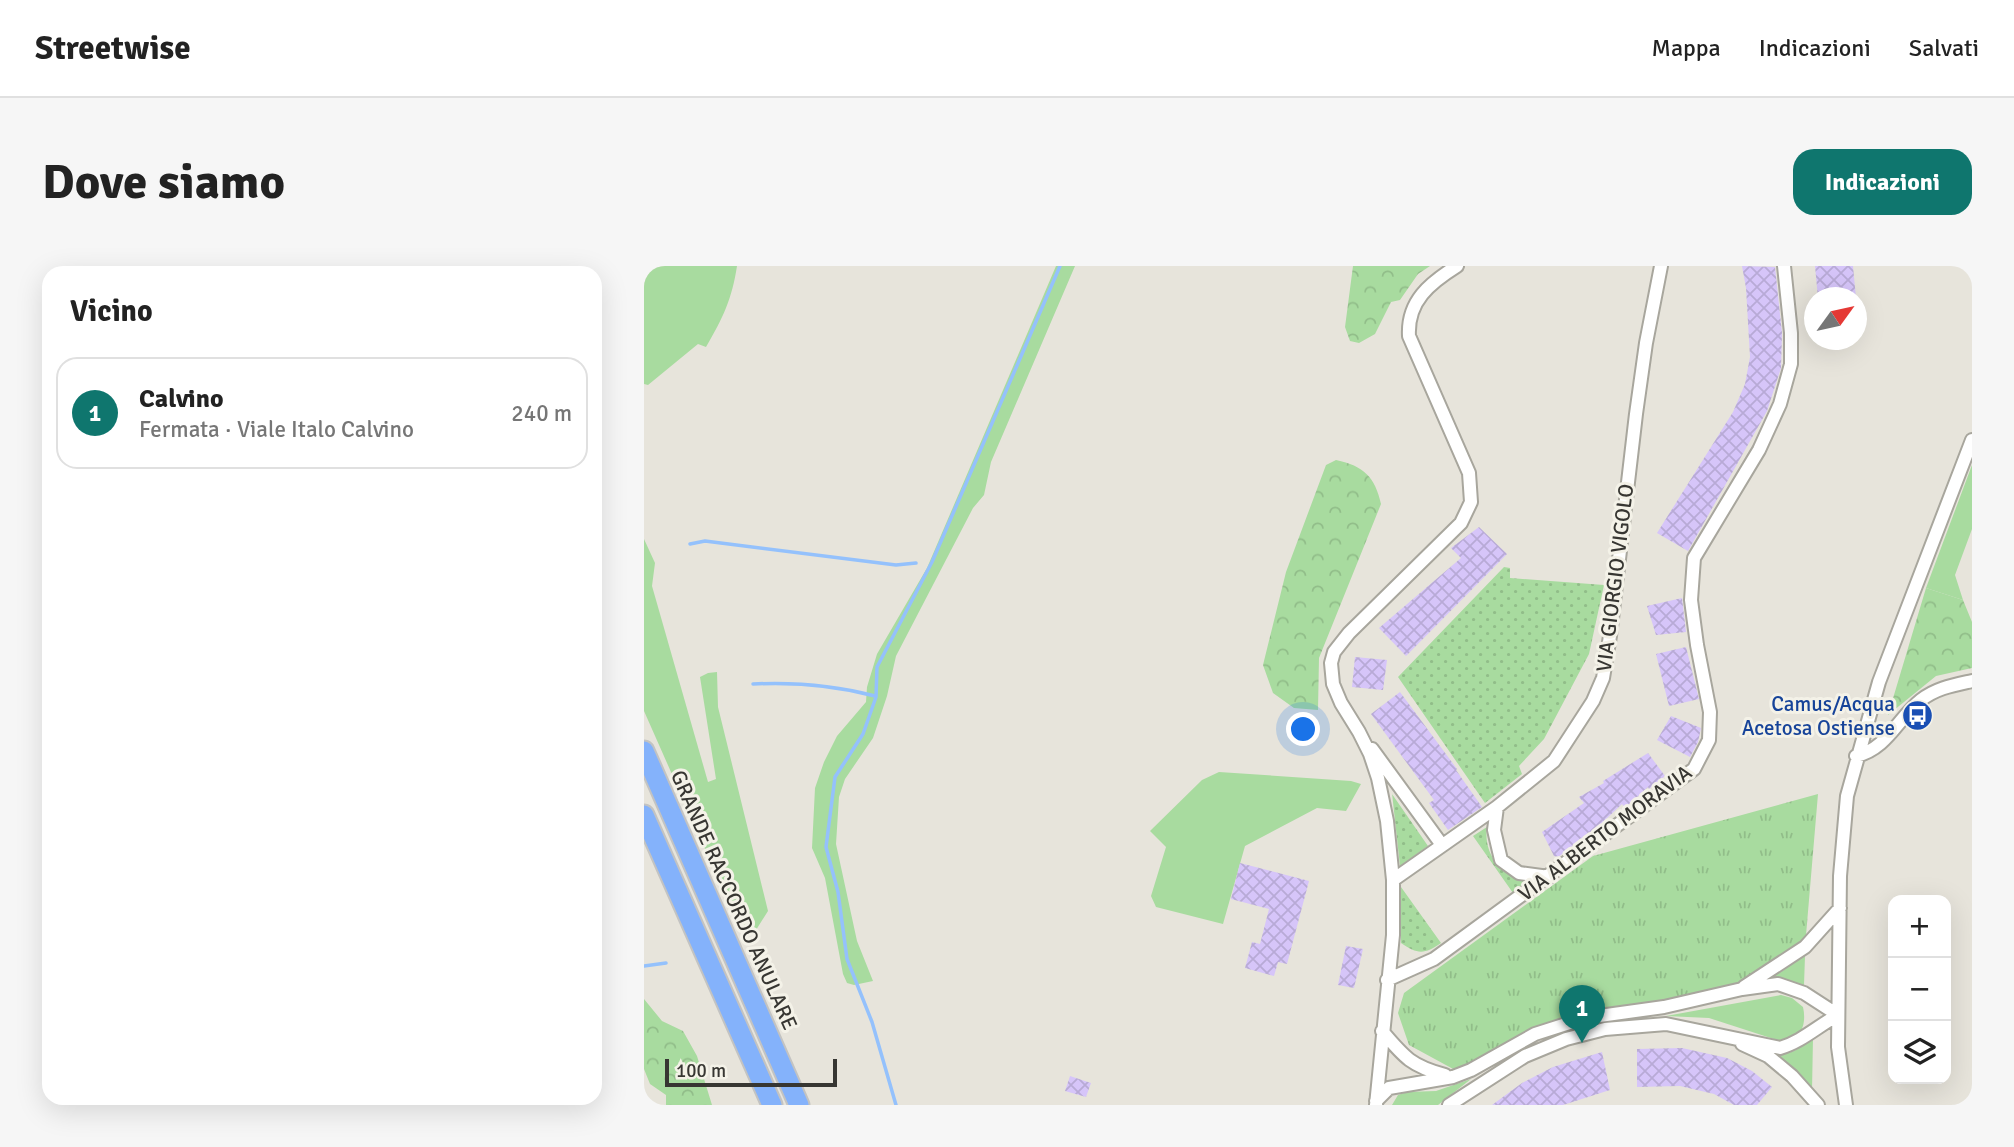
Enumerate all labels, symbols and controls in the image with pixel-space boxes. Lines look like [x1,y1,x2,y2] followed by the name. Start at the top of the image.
[35,28,191,69] text: Streetwise
[1652,33,1721,63] text: Mappa
[1759,33,1871,63] text: Indicazioni
[1909,33,1979,63] text: Salvati
[1793,149,1972,215] button: Indicazioni
[42,152,285,212] text: Dove siamo
[1804,287,1867,350] north arrow
[70,293,153,330] text: Vicino
[139,383,224,415] text: Calvino
[89,399,101,428] text: 1
[511,399,572,428] text: 240 m
[139,415,414,444] text: Fermata · Viale Italo Calvino
[1591,482,1639,674] street label: VIA GIORGIO VIGOLO
[1742,691,1895,741] place label: Camus/Acqua Acetosa Ostiense
[1901,699,1935,733] bus stop icon: Camus/Acqua Acetosa Ostiense
[1286,712,1320,746] your location
[1513,759,1697,907] street label: VIA ALBERTO MORAVIA
[665,766,803,1034] street label: GRANDE RACCORDO ANULARE
[1888,895,1951,1084] map controls
[1888,895,1951,958] button: +
[1888,958,1951,1021] button: −
[1559,985,1605,1043] pin: 1
[1888,1021,1951,1084] button: layers
[665,1056,836,1088] scale bar
[676,1059,726,1083] text: 100 m

